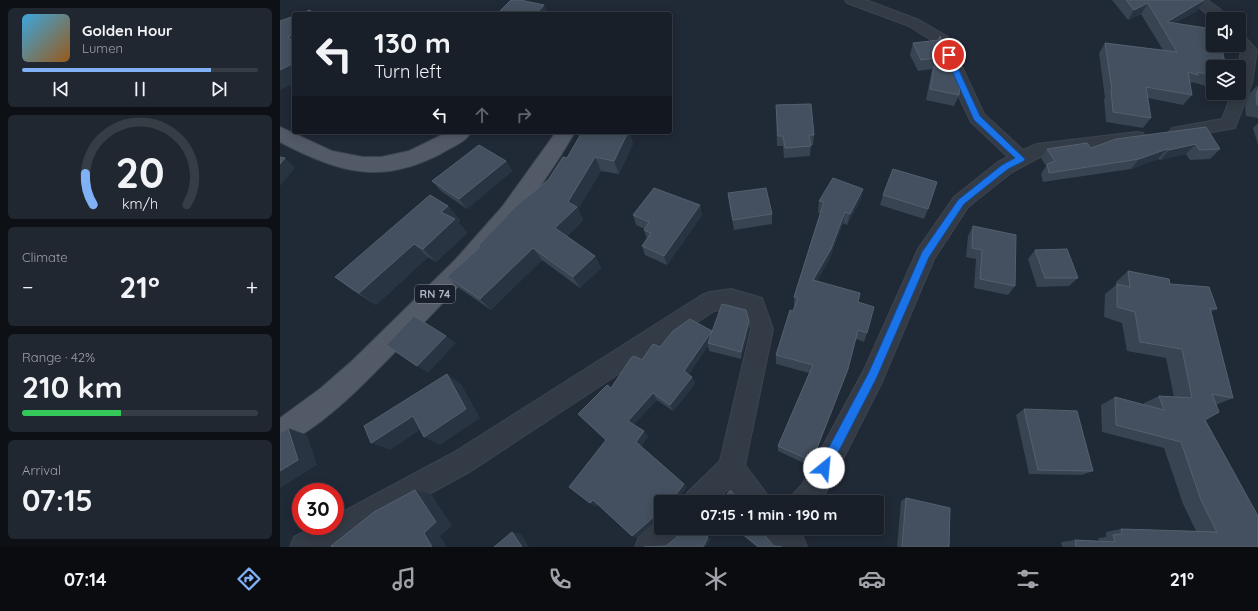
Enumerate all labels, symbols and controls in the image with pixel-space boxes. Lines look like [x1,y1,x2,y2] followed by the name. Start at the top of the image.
[1206,12,1246,100] map controls
[1206,12,1246,52] button: sound
[82,21,173,40] text: Golden Hour
[374,25,451,60] text: 130 m
[308,28,360,80] icon: left
[932,38,966,72] pin
[82,40,123,56] text: Lumen
[938,44,960,66] icon: arrive
[374,60,442,83] text: Turn left
[1206,60,1246,100] button: layers
[50,78,72,100] icon: previous
[129,78,151,100] icon: pause
[208,78,230,100] icon: next
[429,104,451,126] icon: left
[471,104,493,126] icon: ahead
[513,104,535,126] icon: right
[115,146,165,198] text: 20
[122,194,158,212] text: km/h
[22,249,68,265] text: Climate
[119,268,160,306] text: 21°
[22,273,33,301] text: −
[246,273,258,301] text: +
[415,285,455,303] road number: RN 74
[22,349,95,365] text: Range · 42%
[22,368,122,406] text: 210 km
[803,447,845,489] position arrow
[22,462,61,478] text: Arrival
[22,481,93,519] text: 07:15
[292,483,344,535] speed limit sign: 30
[701,505,837,524] text: 07:15 · 1 min · 190 m
[235,565,263,593] icon: directions
[390,565,418,593] icon: music
[546,565,574,593] icon: phone
[702,565,730,593] icon: climate
[858,565,886,593] icon: car
[1014,565,1042,593] icon: filters
[64,568,107,591] text: 07:14
[1170,568,1194,591] text: 21°

